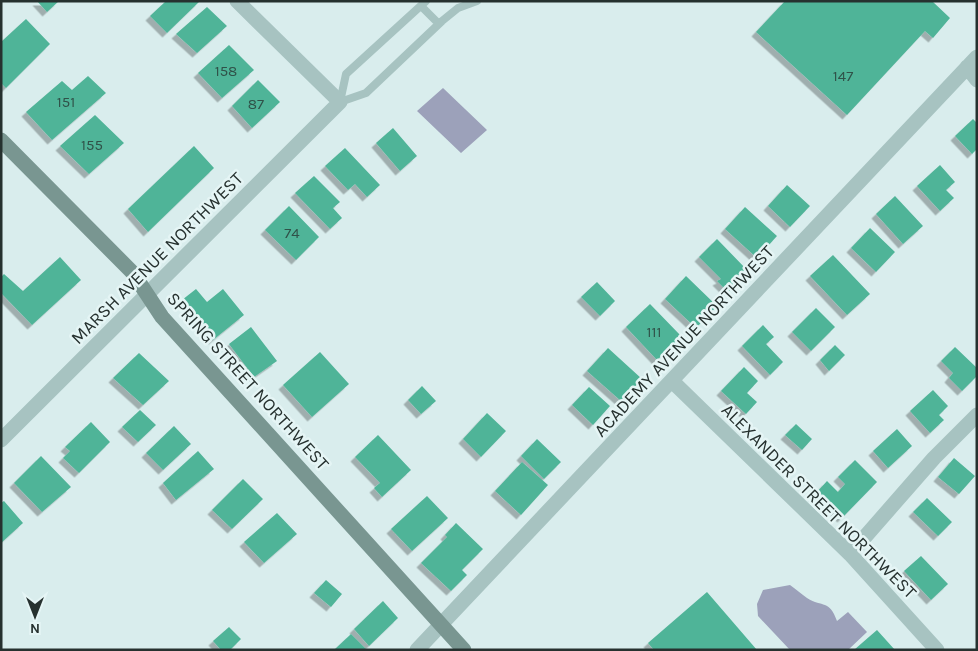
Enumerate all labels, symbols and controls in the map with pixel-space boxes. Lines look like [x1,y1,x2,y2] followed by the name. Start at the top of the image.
[215,62,237,80] house number: 158
[833,67,853,85] house number: 147
[57,93,75,111] house number: 151
[248,95,264,113] house number: 87
[81,136,103,154] house number: 155
[66,167,248,349] street label: MARSH AVENUE NORTHWEST
[284,224,300,242] house number: 74
[589,241,779,441] street label: ACADEMY AVENUE NORTHWEST
[162,288,334,474] street label: SPRING STREET NORTHWEST
[647,323,661,341] house number: 111
[717,399,921,603] street label: ALEXANDER STREET NORTHWEST
[10,591,60,641] north arrow
[30,620,40,637] text: N

